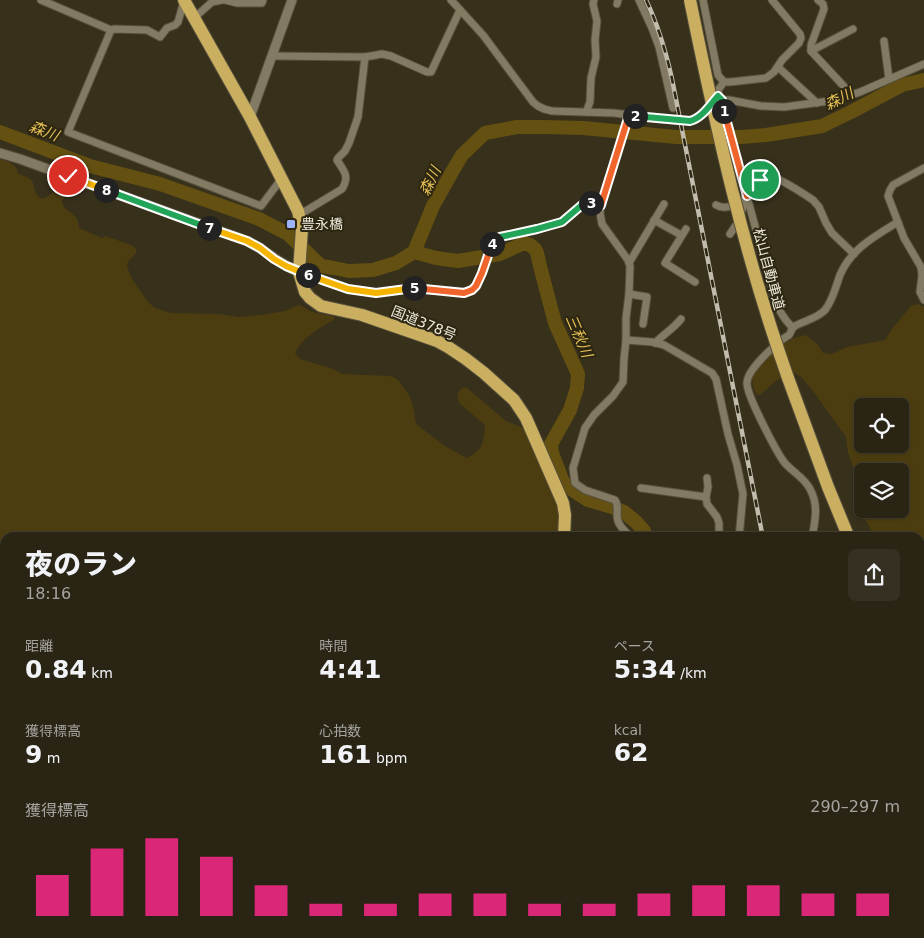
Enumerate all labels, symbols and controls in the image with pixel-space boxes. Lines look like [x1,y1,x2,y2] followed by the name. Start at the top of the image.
[822,83,858,114] water label: 森川
[712,98,736,124] pin: 1
[720,103,729,119] text: 1
[622,104,648,128] pin: 2
[631,108,640,124] text: 2
[27,117,63,145] water label: 森川
[47,155,89,197] pin
[739,159,781,201] pin
[54,162,82,190] icon: check
[415,162,446,198] water label: 森川
[746,166,774,194] icon: arrive
[94,178,118,202] pin: 8
[102,182,111,198] text: 8
[578,190,604,216] pin: 3
[587,195,596,211] text: 3
[196,216,222,240] pin: 7
[301,216,343,232] place label: 豊永橋
[285,218,297,230] marker: 豊永橋
[205,220,214,236] text: 7
[750,226,788,312] street label: 松山自動車道
[480,232,504,256] pin: 4
[488,236,497,252] text: 4
[296,262,320,288] pin: 6
[304,267,313,283] text: 6
[402,276,426,300] pin: 5
[410,280,419,296] text: 5
[389,303,459,343] street label: 国道378号
[562,312,597,362] water label: 三秋川
[854,398,909,518] map controls
[854,398,909,453] button: locate
[854,463,909,518] button: layers
[25,548,137,581] text: 夜のラン
[848,549,900,601] button: share
[25,584,71,603] text: 18:16
[25,638,53,654] text: 距離
[319,638,347,654] text: 時間
[614,638,655,654] text: ペース
[25,655,87,684] text: 0.84
[319,655,382,684] text: 4:41
[614,655,676,684] text: 5:34
[87,665,113,681] text: km
[676,665,707,681] text: /km
[614,722,642,738] text: kcal
[25,723,81,739] text: 獲得標高
[319,723,361,739] text: 心拍数
[614,738,648,767] text: 62
[25,740,42,769] text: 9
[319,740,372,769] text: 161
[42,750,61,766] text: m
[372,750,407,766] text: bpm
[810,797,900,816] text: 290–297 m
[25,801,89,820] text: 獲得標高

